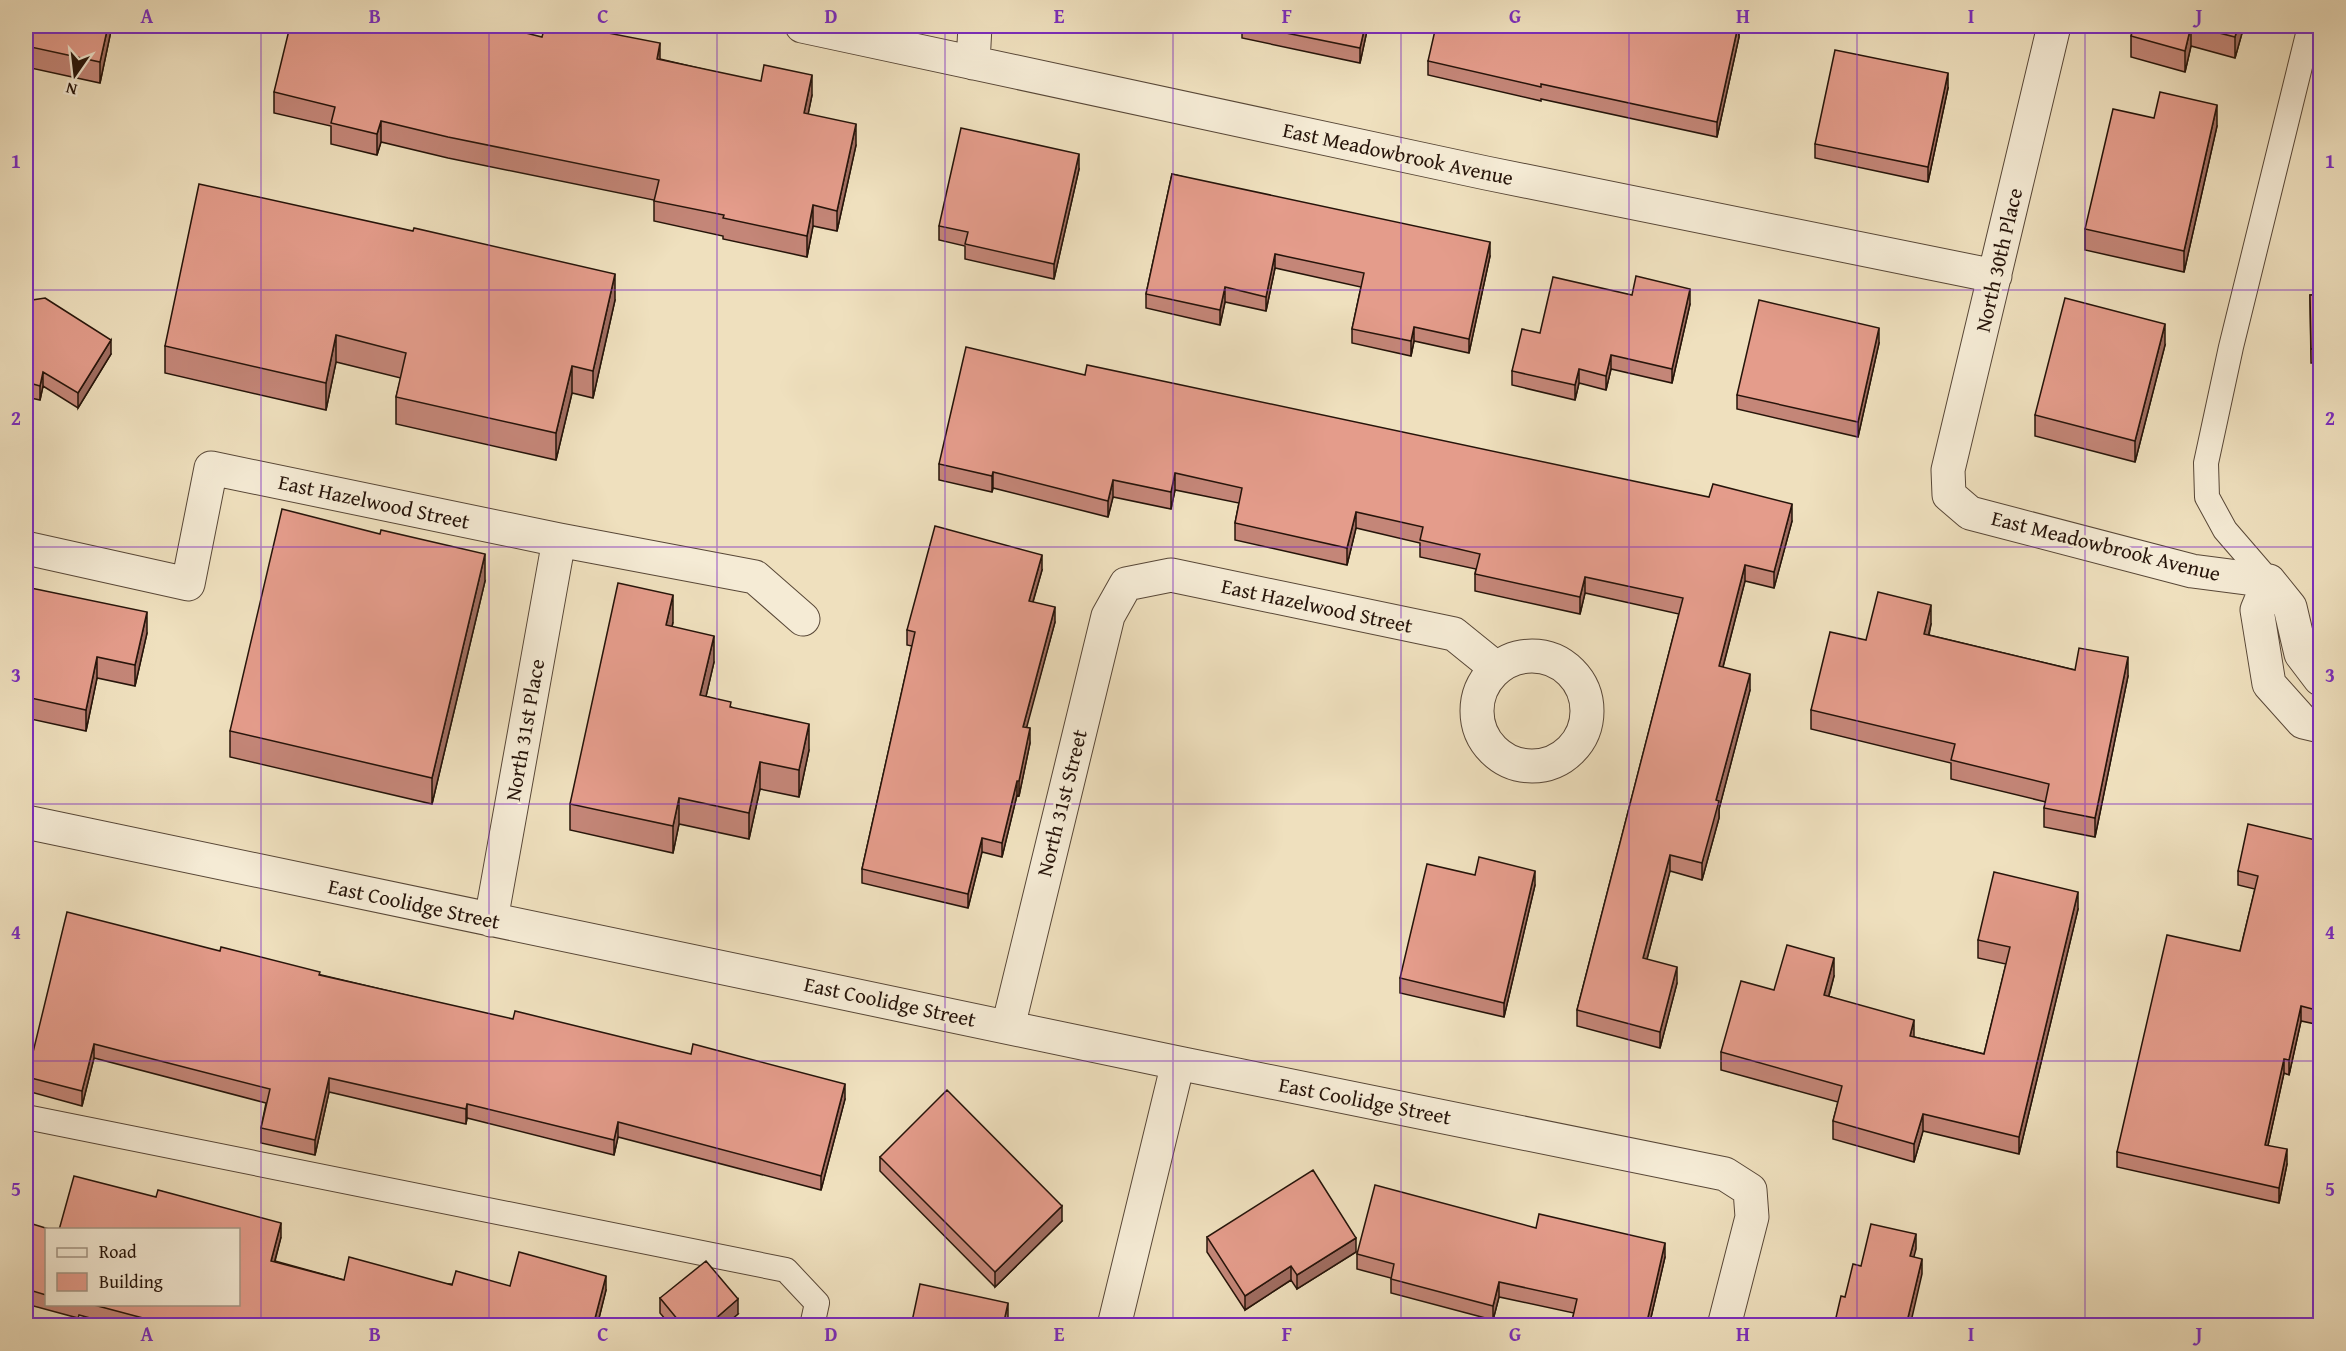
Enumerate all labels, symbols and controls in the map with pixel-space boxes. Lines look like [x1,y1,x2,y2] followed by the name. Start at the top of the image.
[141,1,154,30] text: A
[369,1,381,30] text: B
[597,1,609,30] text: C
[824,1,838,30] text: D
[1054,1,1065,30] text: E
[1282,1,1292,30] text: F
[1509,1,1521,30] text: G
[1736,1,1750,30] text: H
[1968,1,1974,30] text: I
[2193,1,2203,30] text: J
[45,45,105,105] north arrow
[63,77,79,102] text: N
[1280,114,1516,193] street label: East Meadowbrook Avenue
[11,146,21,175] text: 1
[2325,146,2335,175] text: 1
[1967,185,2030,335] street label: North 30th Place
[11,403,21,432] text: 2
[2325,403,2335,432] text: 2
[276,466,473,537] street label: East Hazelwood Street
[1988,502,2224,589] street label: East Meadowbrook Avenue
[1219,570,1416,641] street label: East Hazelwood Street
[497,656,552,803] street label: North 31st Place
[11,660,21,689] text: 3
[2325,660,2335,689] text: 3
[1028,725,1095,880] street label: North 31st Street
[325,870,503,937] street label: East Coolidge Street
[11,917,21,946] text: 4
[2325,917,2335,946] text: 4
[801,968,979,1035] street label: East Coolidge Street
[1276,1069,1454,1133] street label: East Coolidge Street
[11,1174,21,1203] text: 5
[2325,1174,2335,1203] text: 5
[45,1228,240,1306] legend
[99,1238,137,1265] text: Road
[99,1268,163,1295] text: Building
[141,1319,154,1348] text: A
[369,1319,381,1348] text: B
[597,1319,609,1348] text: C
[824,1319,838,1348] text: D
[1054,1319,1065,1348] text: E
[1282,1319,1292,1348] text: F
[1509,1319,1521,1348] text: G
[1736,1319,1750,1348] text: H
[1968,1319,1974,1348] text: I
[2193,1319,2203,1348] text: J

